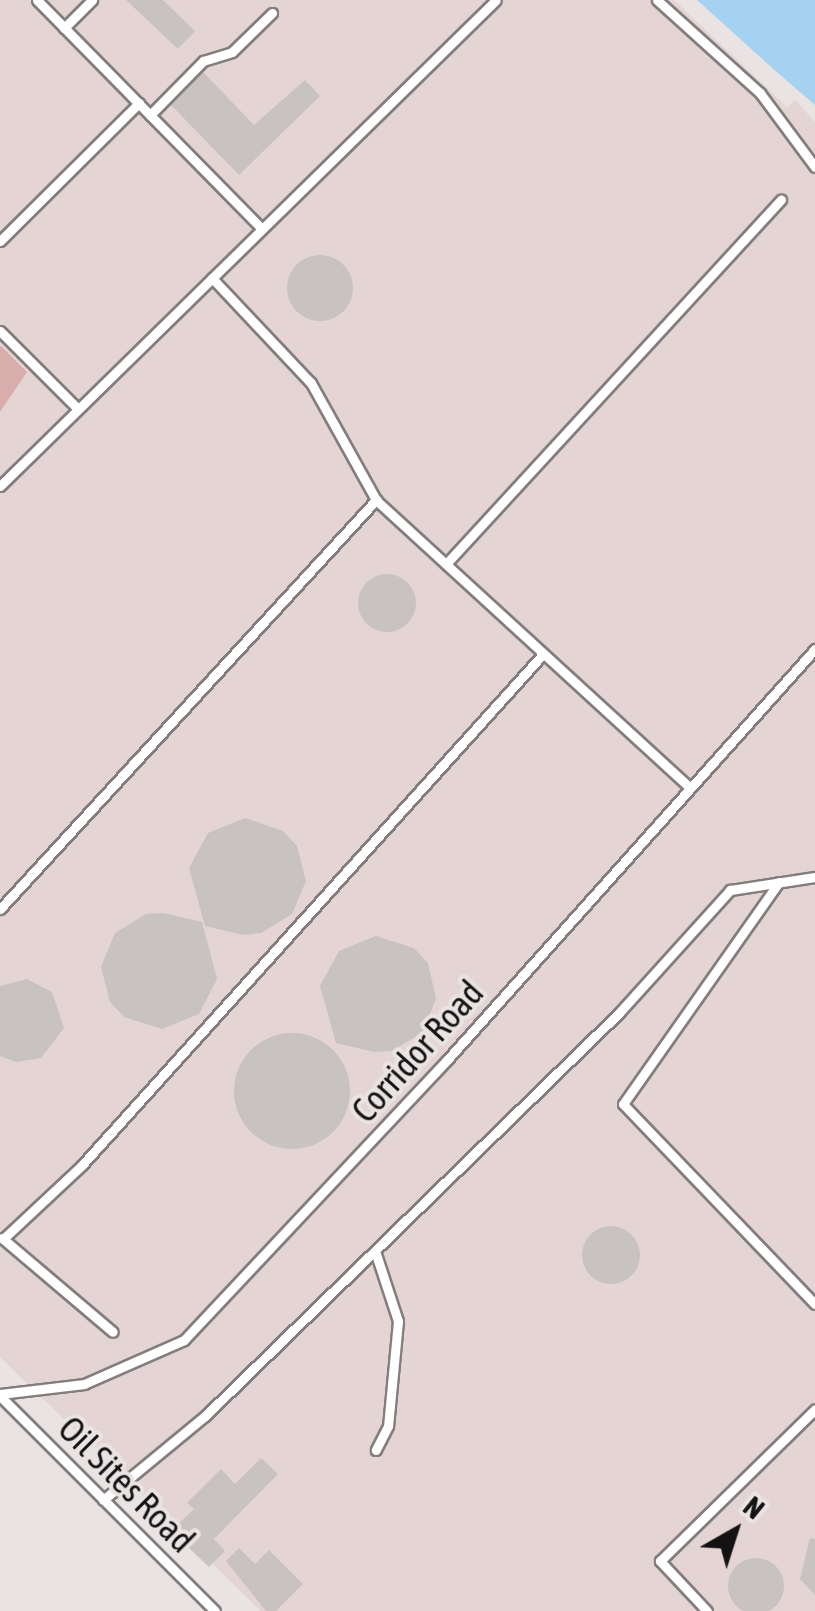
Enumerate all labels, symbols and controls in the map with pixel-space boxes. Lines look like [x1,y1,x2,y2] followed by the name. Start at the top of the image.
[343,972,491,1130] street label: Corridor Road
[50,1407,204,1561] street label: Oil Sites Road
[685,1481,785,1581] north arrow
[737,1490,770,1525] text: N

